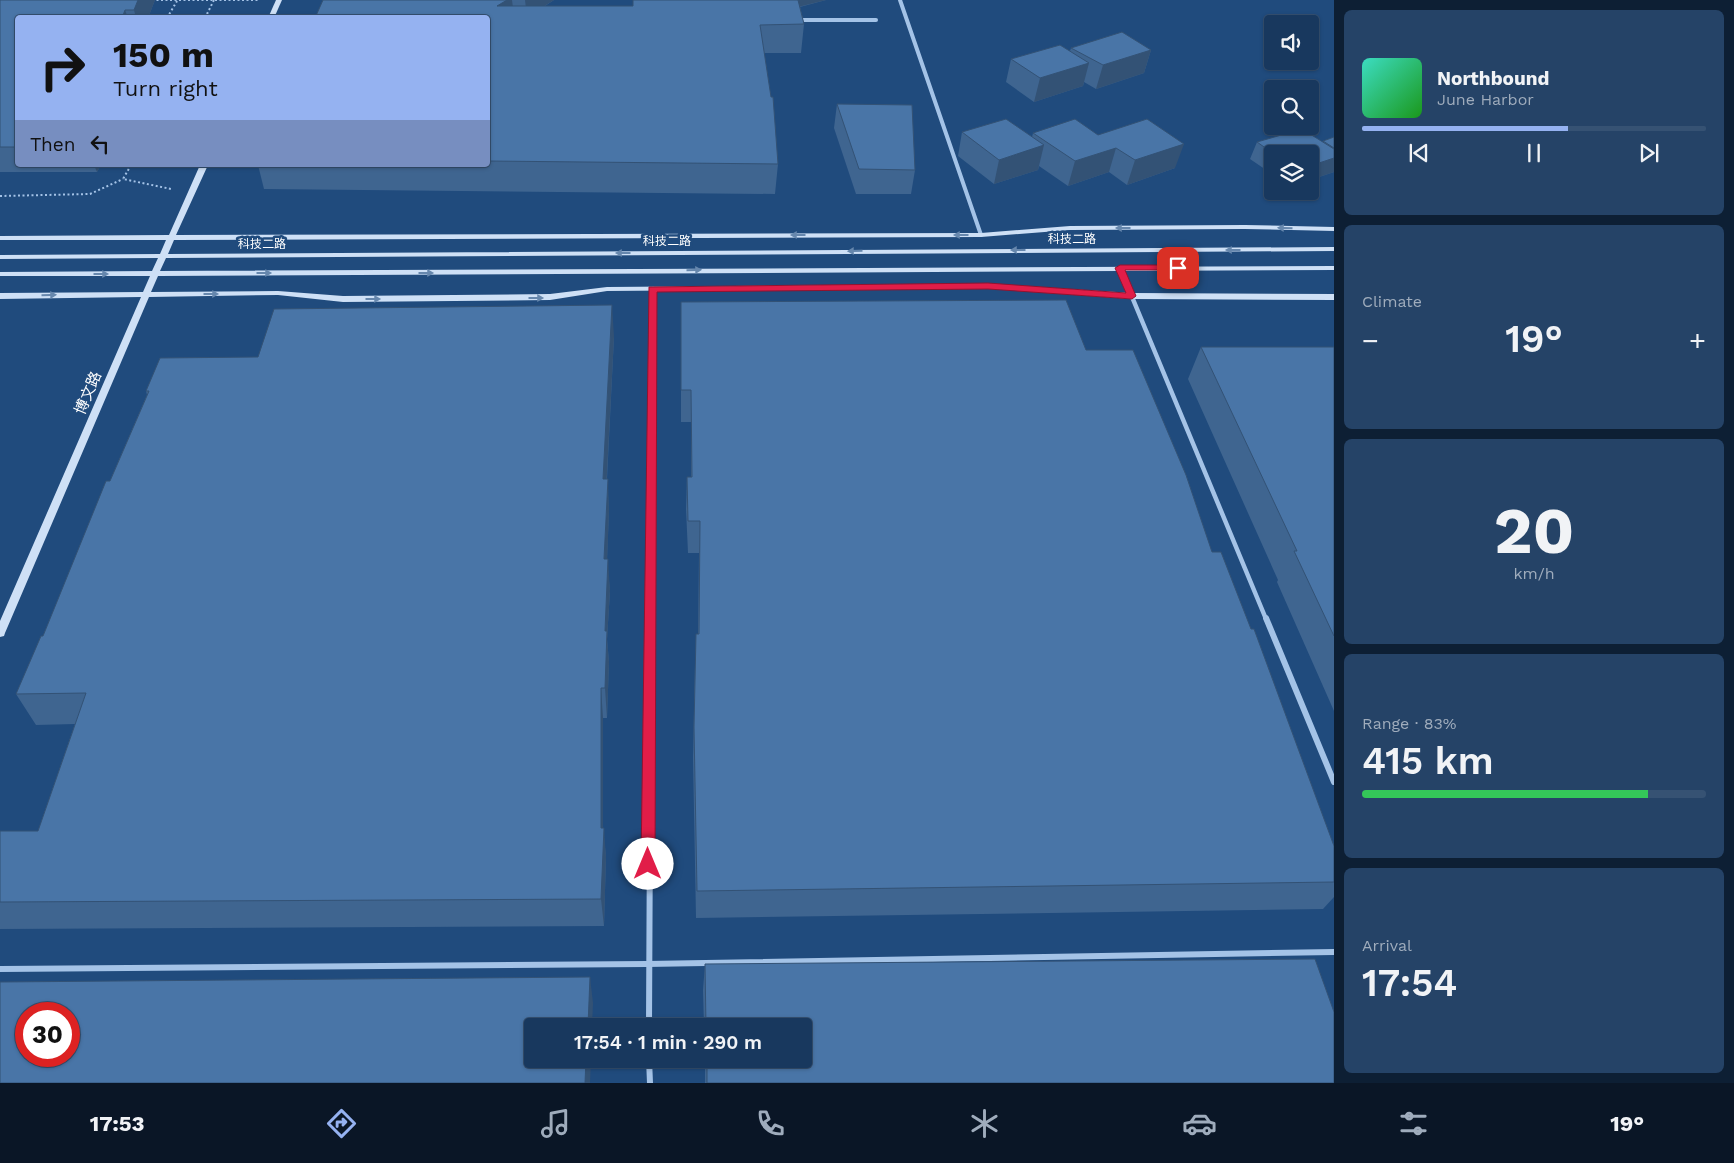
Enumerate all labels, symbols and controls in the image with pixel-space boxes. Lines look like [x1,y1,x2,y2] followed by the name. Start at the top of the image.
[1264,15,1319,200] map controls
[1264,15,1319,70] button: sound
[113,34,214,76] text: 150 m
[30,35,95,100] icon: right
[1437,67,1549,90] text: Northbound
[113,76,218,101] text: Turn right
[1264,80,1319,135] button: search
[1437,90,1534,109] text: June Harbor
[86,130,114,158] icon: left
[30,133,76,156] text: Then
[1405,139,1433,167] icon: previous
[1520,139,1548,167] icon: pause
[1635,139,1663,167] icon: next
[1264,145,1319,200] button: layers
[1115,224,1131,232] one-way arrow
[1277,224,1293,232] one-way arrow
[790,231,806,239] one-way arrow
[952,231,968,239] one-way arrow
[1048,232,1096,246] street label: 科技二路
[643,234,691,248] street label: 科技二路
[238,237,286,251] street label: 科技二路
[1010,246,1026,254] one-way arrow
[1225,246,1241,254] one-way arrow
[847,247,863,255] one-way arrow
[1157,247,1199,289] pin
[615,249,631,257] one-way arrow
[1164,254,1192,282] icon: arrive
[686,266,702,274] one-way arrow
[256,269,272,277] one-way arrow
[418,269,434,277] one-way arrow
[93,270,109,278] one-way arrow
[203,290,219,298] one-way arrow
[41,291,57,299] one-way arrow
[1362,292,1422,311] text: Climate
[528,294,544,302] one-way arrow
[366,295,382,303] one-way arrow
[1505,317,1563,361] text: 19°
[1362,324,1379,357] text: −
[1689,324,1706,357] text: +
[71,369,105,417] street label: 博文路
[1494,493,1574,569] text: 20
[1513,564,1555,583] text: km/h
[1362,714,1456,733] text: Range · 83%
[1362,739,1494,783] text: 415 km
[621,837,673,889] position arrow
[1362,936,1412,955] text: Arrival
[1362,961,1457,1005] text: 17:54
[15,1002,80,1067] speed limit sign: 30
[574,1031,762,1054] text: 17:54 · 1 min · 290 m
[324,1106,359,1141] icon: directions
[538,1106,573,1141] icon: music
[753,1106,788,1141] icon: phone
[967,1106,1002,1141] icon: climate
[1182,1106,1217,1141] icon: car
[1396,1106,1431,1141] icon: filters
[90,1111,145,1136] text: 17:53
[1610,1111,1644,1136] text: 19°

